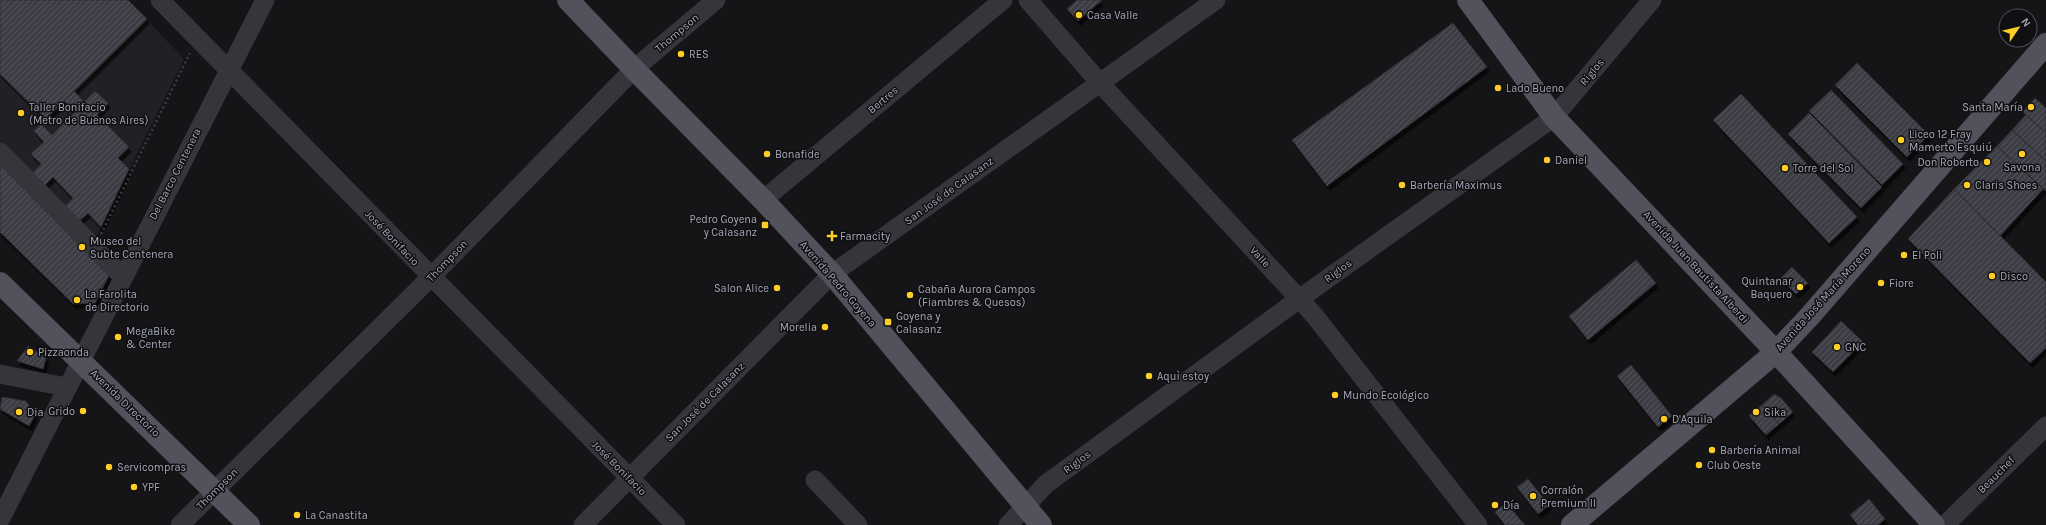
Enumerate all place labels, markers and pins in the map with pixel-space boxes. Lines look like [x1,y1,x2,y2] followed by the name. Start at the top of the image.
[1087,9,1138,22] place label: Casa Valle
[1074,10,1084,20] marker: Casa Valle
[689,48,709,61] place label: RES
[676,49,686,59] marker: RES
[1506,82,1564,95] place label: Lado Bueno
[1493,83,1503,93] marker: Lado Bueno
[29,101,149,127] place label: Taller Bonifacio (Metro de Buenos Aires)
[1962,101,2023,114] place label: Santa María
[2026,102,2036,112] marker: Santa María
[16,108,26,118] marker: Taller Bonifacio (Metro de Buenos Aires)
[1909,128,1992,154] place label: Liceo 12 Fray Mamerto Esquiú
[1896,135,1906,145] marker: Liceo 12 Fray Mamerto Esquiú
[775,148,820,161] place label: Bonafide
[762,149,772,159] marker: Bonafide
[2017,149,2027,159] marker: Savona
[1555,154,1587,167] place label: Daniel
[1542,155,1552,165] marker: Daniel
[1917,156,1979,169] place label: Don Roberto
[1982,157,1992,167] marker: Don Roberto
[2004,161,2040,174] place label: Savona
[1793,162,1853,175] place label: Torre del Sol
[1780,163,1790,173] marker: Torre del Sol
[1410,179,1502,192] place label: Barbería Maximus
[1975,179,2037,192] place label: Claris Shoes
[1397,180,1407,190] marker: Barbería Maximus
[1962,180,1972,190] marker: Claris Shoes
[690,213,757,239] place label: Pedro Goyena y Calasanz
[760,220,770,230] marker: Pedro Goyena y Calasanz
[840,230,890,243] place label: Farmacity
[827,231,837,241] marker: Farmacity
[90,235,173,261] place label: Museo del Subte Centenera
[77,242,87,252] marker: Museo del Subte Centenera
[1912,249,1942,262] place label: El Poli
[1899,250,1909,260] marker: El Poli
[2000,270,2028,283] place label: Disco
[1987,271,1997,281] marker: Disco
[1741,275,1792,301] place label: Quintanar Baquero
[1889,277,1914,290] place label: Fiore
[1876,278,1886,288] marker: Fiore
[714,282,769,295] place label: Salon Alice
[1795,282,1805,292] marker: Quintanar Baquero
[772,283,782,293] marker: Salon Alice
[918,283,1036,309] place label: Cabaña Aurora Campos (Fiambres & Quesos)
[85,288,149,314] place label: La Farolita de Directorio
[905,290,915,300] marker: Cabaña Aurora Campos (Fiambres & Quesos)
[72,295,82,305] marker: La Farolita de Directorio
[896,310,942,336] place label: Goyena y Calasanz
[883,317,893,327] marker: Goyena y Calasanz
[780,321,817,334] place label: Morelia
[820,322,830,332] marker: Morelia
[126,325,176,351] place label: MegaBike & Center
[113,332,123,342] marker: MegaBike & Center
[1845,341,1867,354] place label: GNC
[1832,342,1842,352] marker: GNC
[38,346,89,359] place label: Pizzaonda
[25,347,35,357] marker: Pizzaonda
[1157,370,1209,383] place label: Aquì estoy
[1144,371,1154,381] marker: Aquì estoy
[1343,389,1429,402] place label: Mundo Ecológico
[1330,390,1340,400] marker: Mundo Ecológico
[48,405,75,418] place label: Grido
[27,406,44,419] place label: Dia
[78,406,88,416] marker: Grido
[1764,406,1786,419] place label: Sika
[14,407,24,417] marker: Dia
[1751,407,1761,417] marker: Sika
[1672,413,1713,426] place label: D'Aquila
[1659,414,1669,424] marker: D'Aquila
[1720,444,1801,457] place label: Barbería Animal
[1707,445,1717,455] marker: Barbería Animal
[1707,459,1761,472] place label: Club Oeste
[1694,460,1704,470] marker: Club Oeste
[117,461,187,474] place label: Servicompras
[104,462,114,472] marker: Servicompras
[142,481,160,494] place label: YPF
[129,482,139,492] marker: YPF
[1541,484,1596,510] place label: Corralón Premium II
[1528,491,1538,501] marker: Corralón Premium II
[1503,499,1520,512] place label: Día
[1490,500,1500,510] marker: Día
[305,509,368,522] place label: La Canastita
[292,510,302,520] marker: La Canastita

